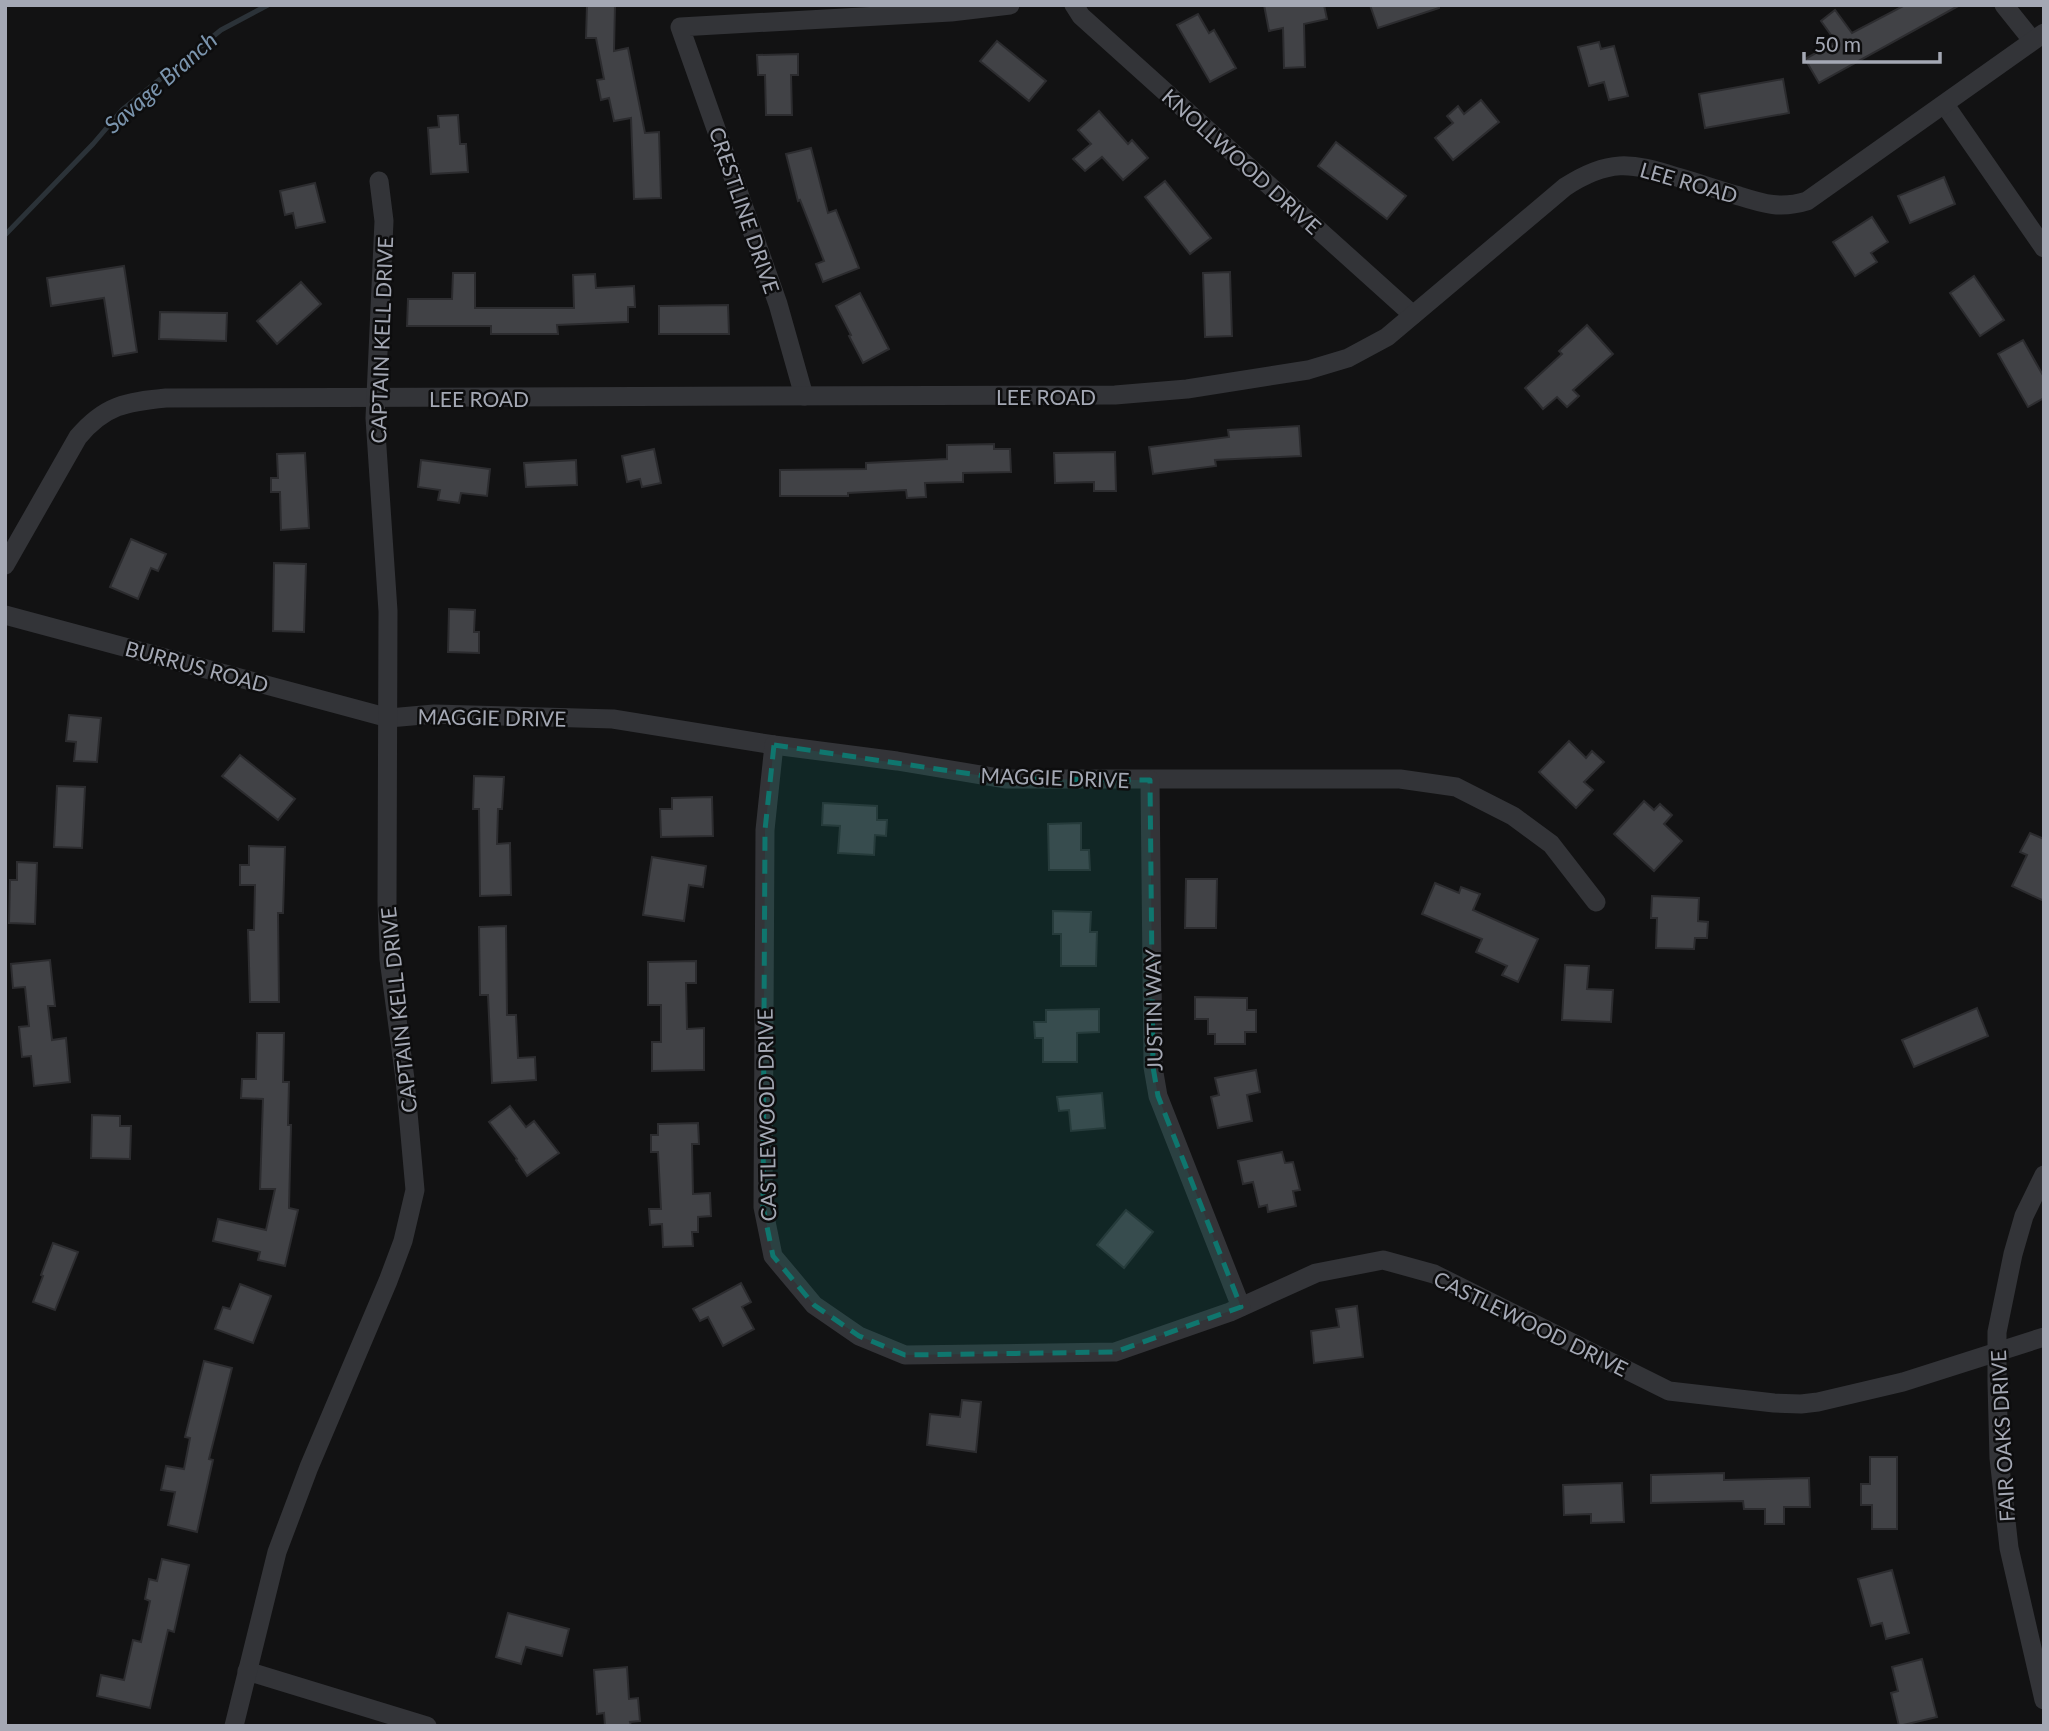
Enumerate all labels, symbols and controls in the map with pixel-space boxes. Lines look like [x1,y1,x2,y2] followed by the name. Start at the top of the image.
[1804,21,1940,65] scale bar
[98,25,222,139] water label: Savage Branch
[1814,31,1861,56] text: 50 m
[1158,83,1326,239] street label: KNOLLWOOD DRIVE
[705,123,785,297] street label: CRESTLINE DRIVE
[1637,156,1741,208] street label: LEE ROAD
[365,236,397,444] street label: CAPTAIN KELL DRIVE
[996,384,1096,409] street label: LEE ROAD
[429,386,529,411] street label: LEE ROAD
[123,635,271,697] street label: BURRUS ROAD
[417,703,567,731] street label: MAGGIE DRIVE
[980,762,1130,792] street label: MAGGIE DRIVE
[375,906,421,1114] street label: CAPTAIN KELL DRIVE
[1139,948,1167,1071] street label: JUSTIN WAY
[752,1008,780,1222] street label: CASTLEWOOD DRIVE
[1430,1265,1632,1381] street label: CASTLEWOOD DRIVE
[1985,1349,2019,1523] street label: FAIR OAKS DRIVE

